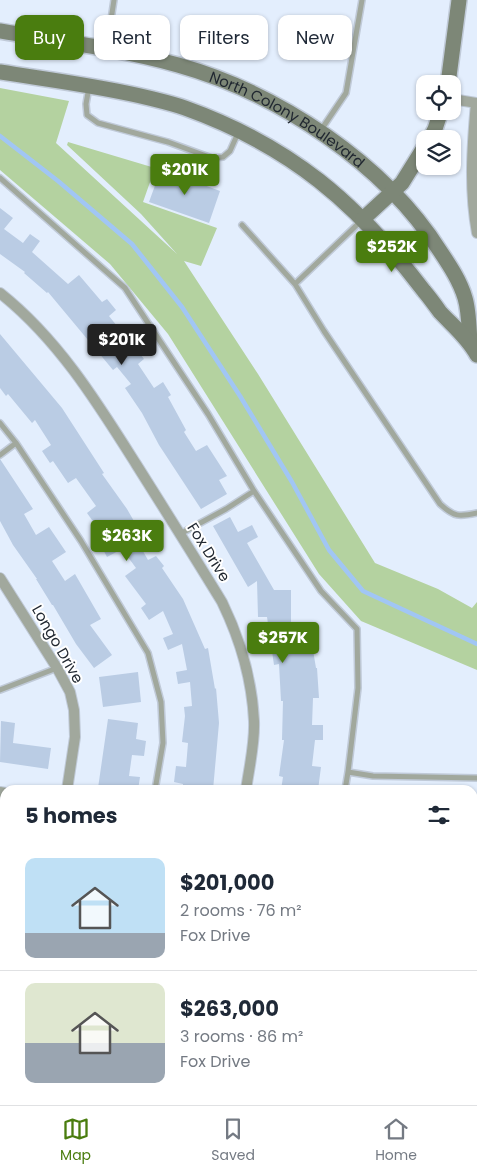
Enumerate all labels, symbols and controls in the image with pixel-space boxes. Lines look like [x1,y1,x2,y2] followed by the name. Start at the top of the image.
[15,15,84,60] chip: Buy
[94,15,170,60] chip: Rent
[180,15,268,60] chip: Filters
[278,15,352,60] chip: New
[207,66,370,172] street label: North Colony Boulevard
[416,75,461,175] map controls
[416,75,461,120] button: locate
[416,130,461,175] button: layers
[150,154,220,196] pin: $201K
[161,158,209,181] text: $201K
[357,230,427,273] pin: $252K
[367,235,417,258] text: $252K
[87,324,157,366] pin: $201K
[98,328,146,351] text: $201K
[183,518,235,586] street label: Fox Drive
[92,520,162,562] pin: $263K
[102,524,152,547] text: $263K
[27,601,89,687] street label: Longo Drive
[248,622,318,664] pin: $257K
[258,626,308,649] text: $257K
[25,801,118,830] text: 5 homes
[425,801,453,829] icon: filters
[180,868,275,897] text: $201,000
[65,878,125,938] icon: home
[180,899,302,922] text: 2 rooms · 76 m²
[180,924,250,947] text: Fox Drive
[180,994,279,1023] text: $263,000
[65,1003,125,1063] icon: home
[180,1025,303,1048] text: 3 rooms · 86 m²
[180,1050,250,1073] text: Fox Drive
[60,1115,91,1166] tab: Map
[211,1115,255,1166] tab: Saved
[375,1115,417,1166] tab: Home

